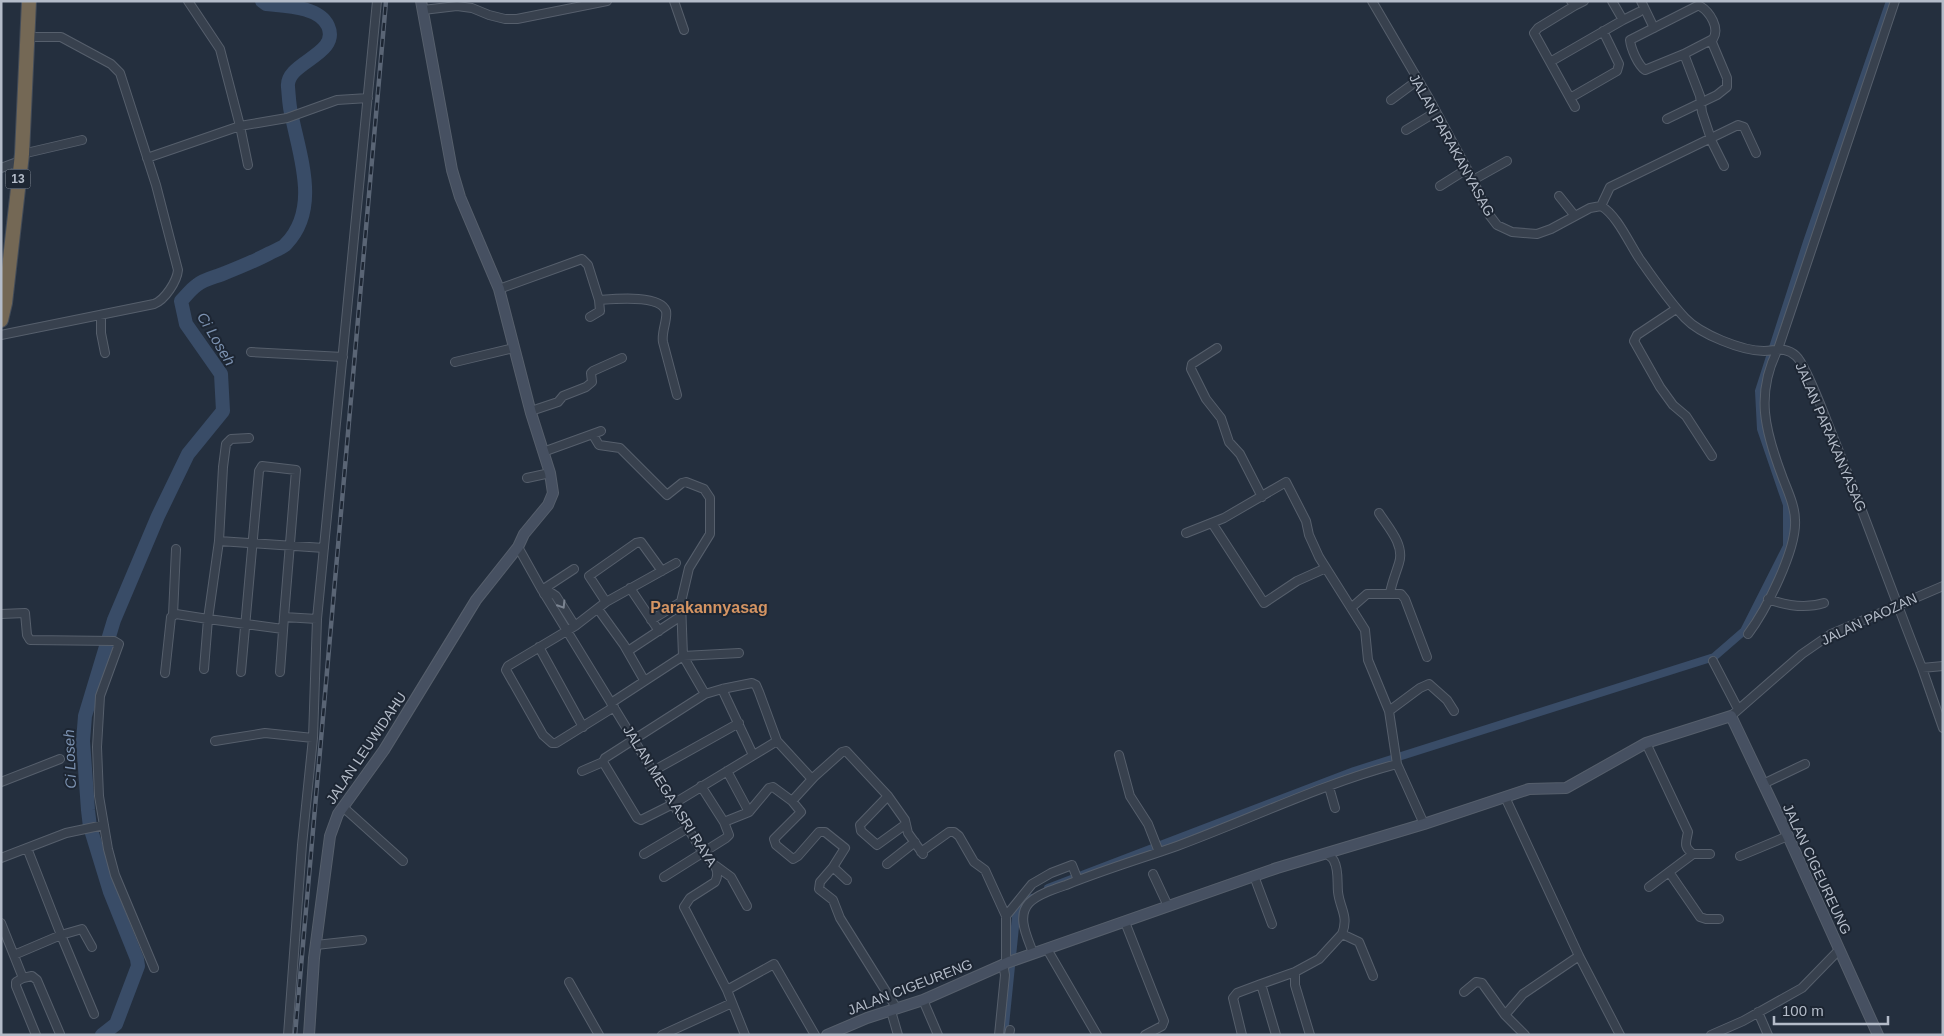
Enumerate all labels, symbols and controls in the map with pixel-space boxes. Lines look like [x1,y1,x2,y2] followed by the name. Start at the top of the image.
[1406,71,1498,219] street label: JALAN PARAKANYASAG
[6,170,30,188] road number: 13
[194,309,239,368] water label: Ci Loseh
[1792,360,1870,514] street label: JALAN PARAKANYASAG
[1818,590,1920,648] street label: JALAN PAOZAN
[650,599,768,616] district label: Parakannyasag
[556,600,565,609] one-way arrow
[323,689,409,807] street label: JALAN LEUWIDAHU
[620,722,720,870] street label: JALAN MEGA ASRI RAYA
[60,729,79,789] water label: Ci Loseh
[1780,801,1854,937] street label: JALAN CIGEUREUNG
[845,956,975,1018] street label: JALAN CIGEURENG
[1774,994,1888,1026] scale bar
[1782,1002,1824,1019] text: 100 m

